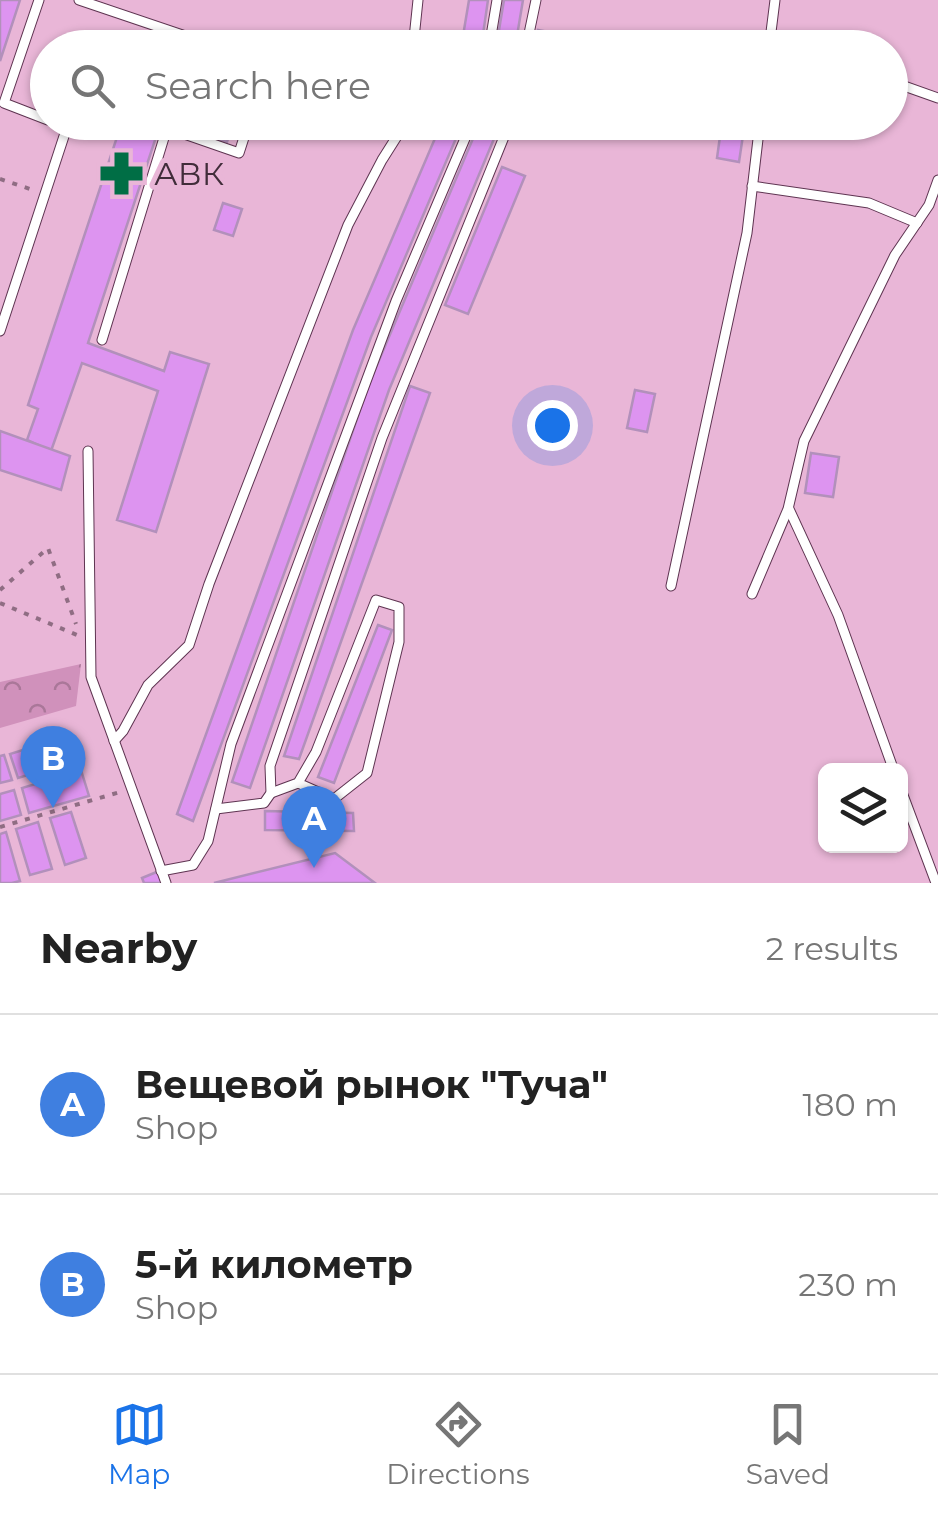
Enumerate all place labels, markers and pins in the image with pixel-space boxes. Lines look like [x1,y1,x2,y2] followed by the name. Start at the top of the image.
[97,150,145,198] pharmacy icon: АВК
[154,154,224,193] place label: АВК
[20,726,86,808] pin: B
[282,786,346,868] pin: A

